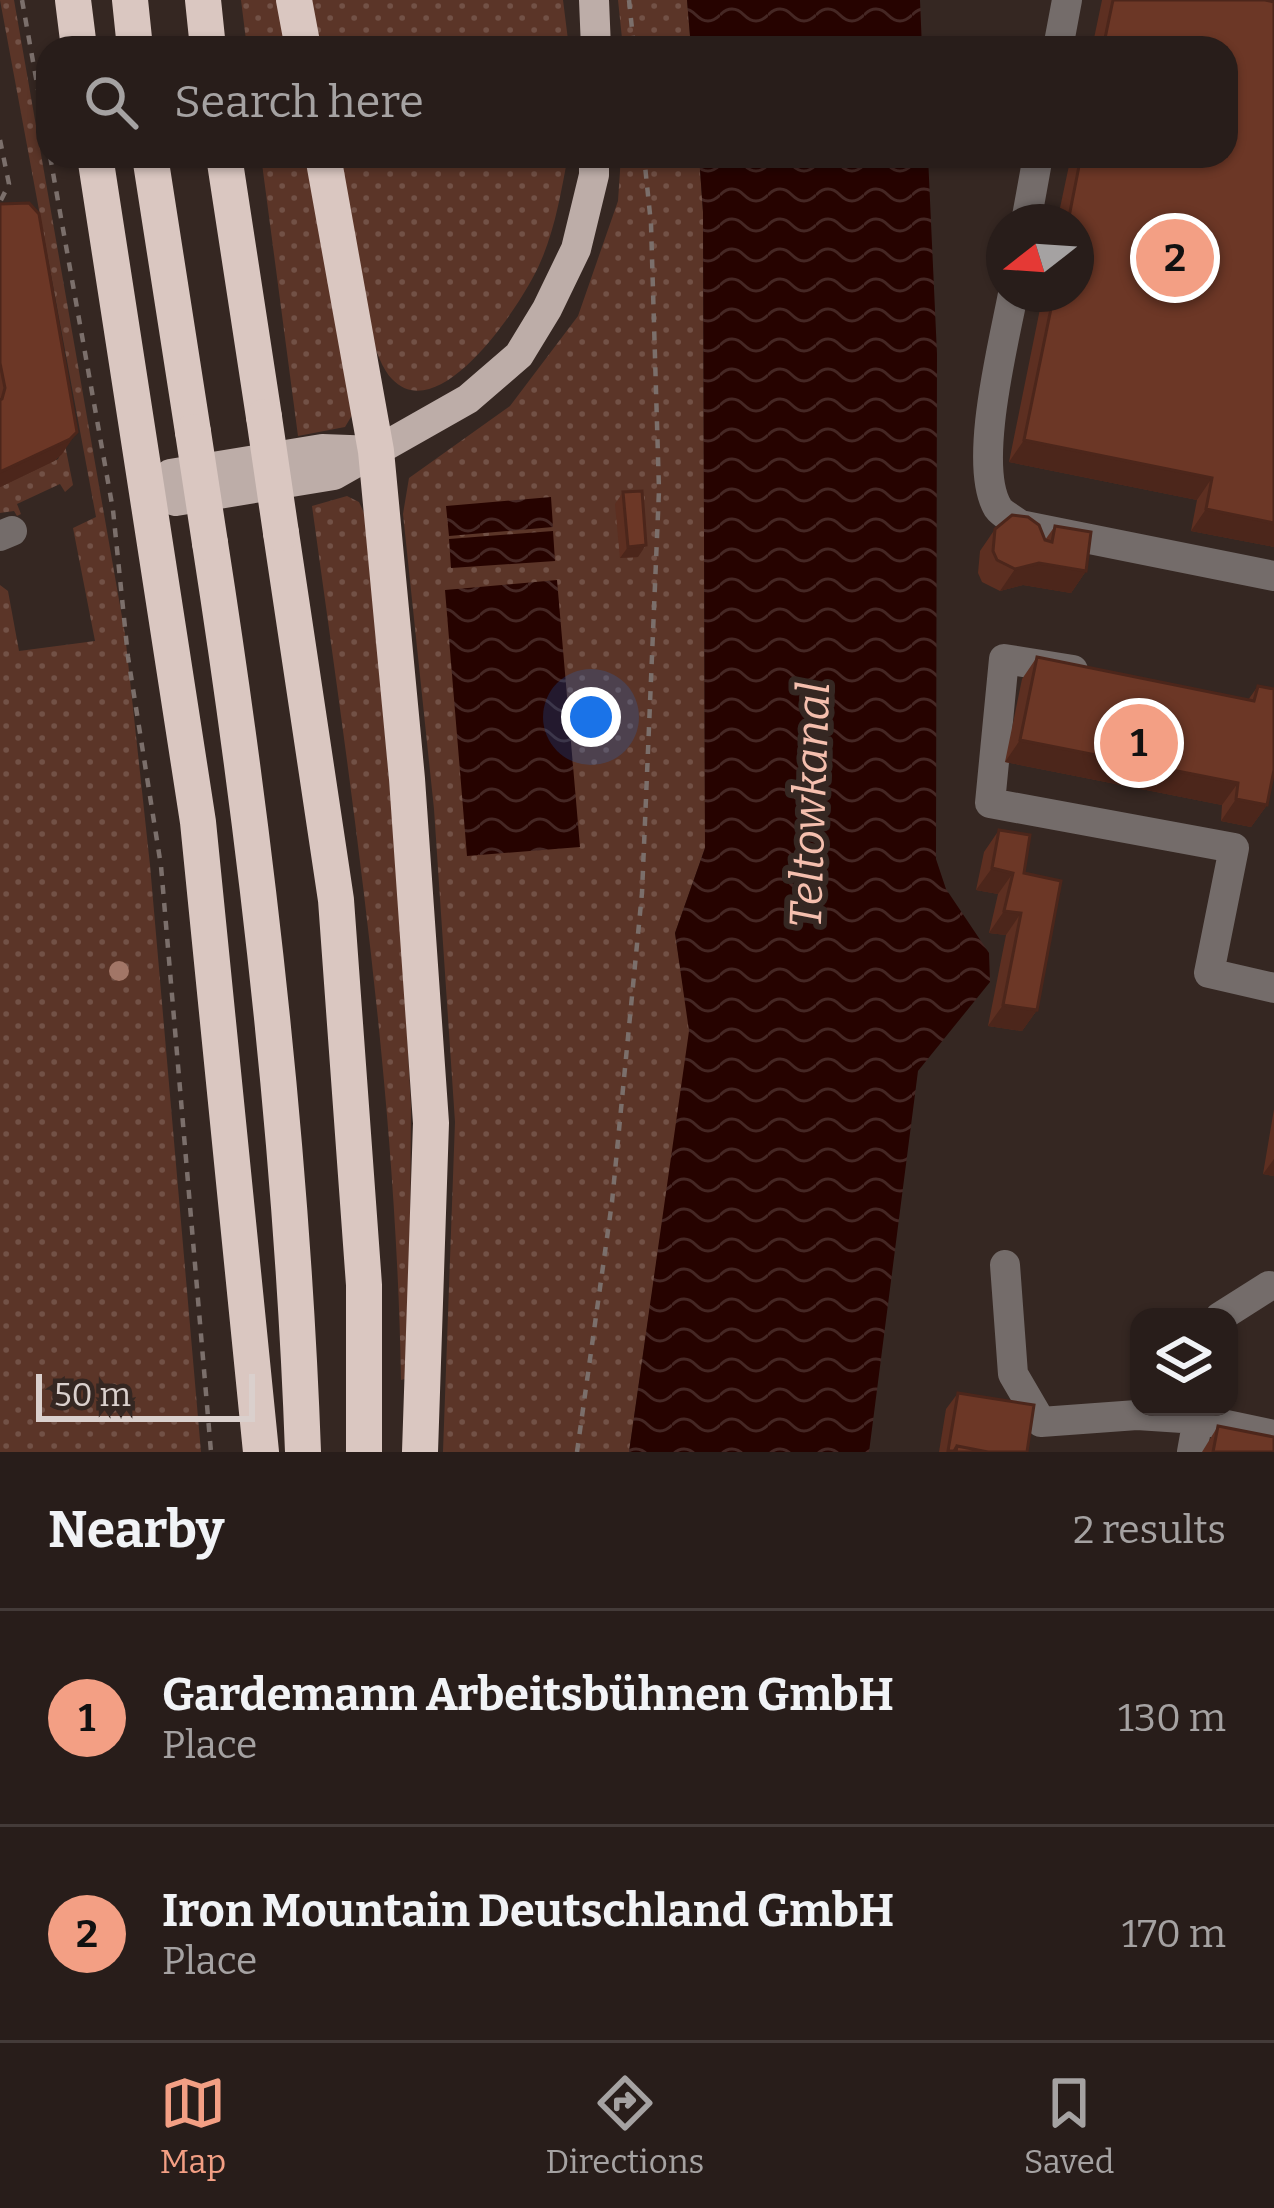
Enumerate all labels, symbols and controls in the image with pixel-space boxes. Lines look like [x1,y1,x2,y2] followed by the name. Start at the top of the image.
[36,36,1238,168] search box
[78,69,144,135] icon: search
[174,75,424,129] text: Search here
[986,204,1094,312] north arrow
[1136,213,1214,303] pin: 2
[779,681,841,929] water label: Teltowkanal
[561,687,621,747] your location
[1100,698,1178,788] pin: 1
[1130,1308,1238,1416] map controls
[1130,1308,1238,1416] button: layers
[36,1368,255,1421] scale bar
[54,1375,131,1415] text: 50 m
[48,1499,224,1561] text: Nearby
[1073,1507,1226,1553] text: 2 results
[162,1668,894,1722] text: Gardemann Arbeitsbühnen GmbH
[79,1695,95,1741] text: 1
[1118,1695,1226,1741] text: 130 m
[162,1722,257,1768] text: Place
[162,1884,894,1938] text: Iron Mountain Deutschland GmbH
[76,1911,98,1957] text: 2
[1122,1911,1226,1957] text: 170 m
[162,1938,257,1984] text: Place
[160,2070,226,2182] tab: Map
[546,2070,704,2182] tab: Directions
[1024,2070,1114,2182] tab: Saved

